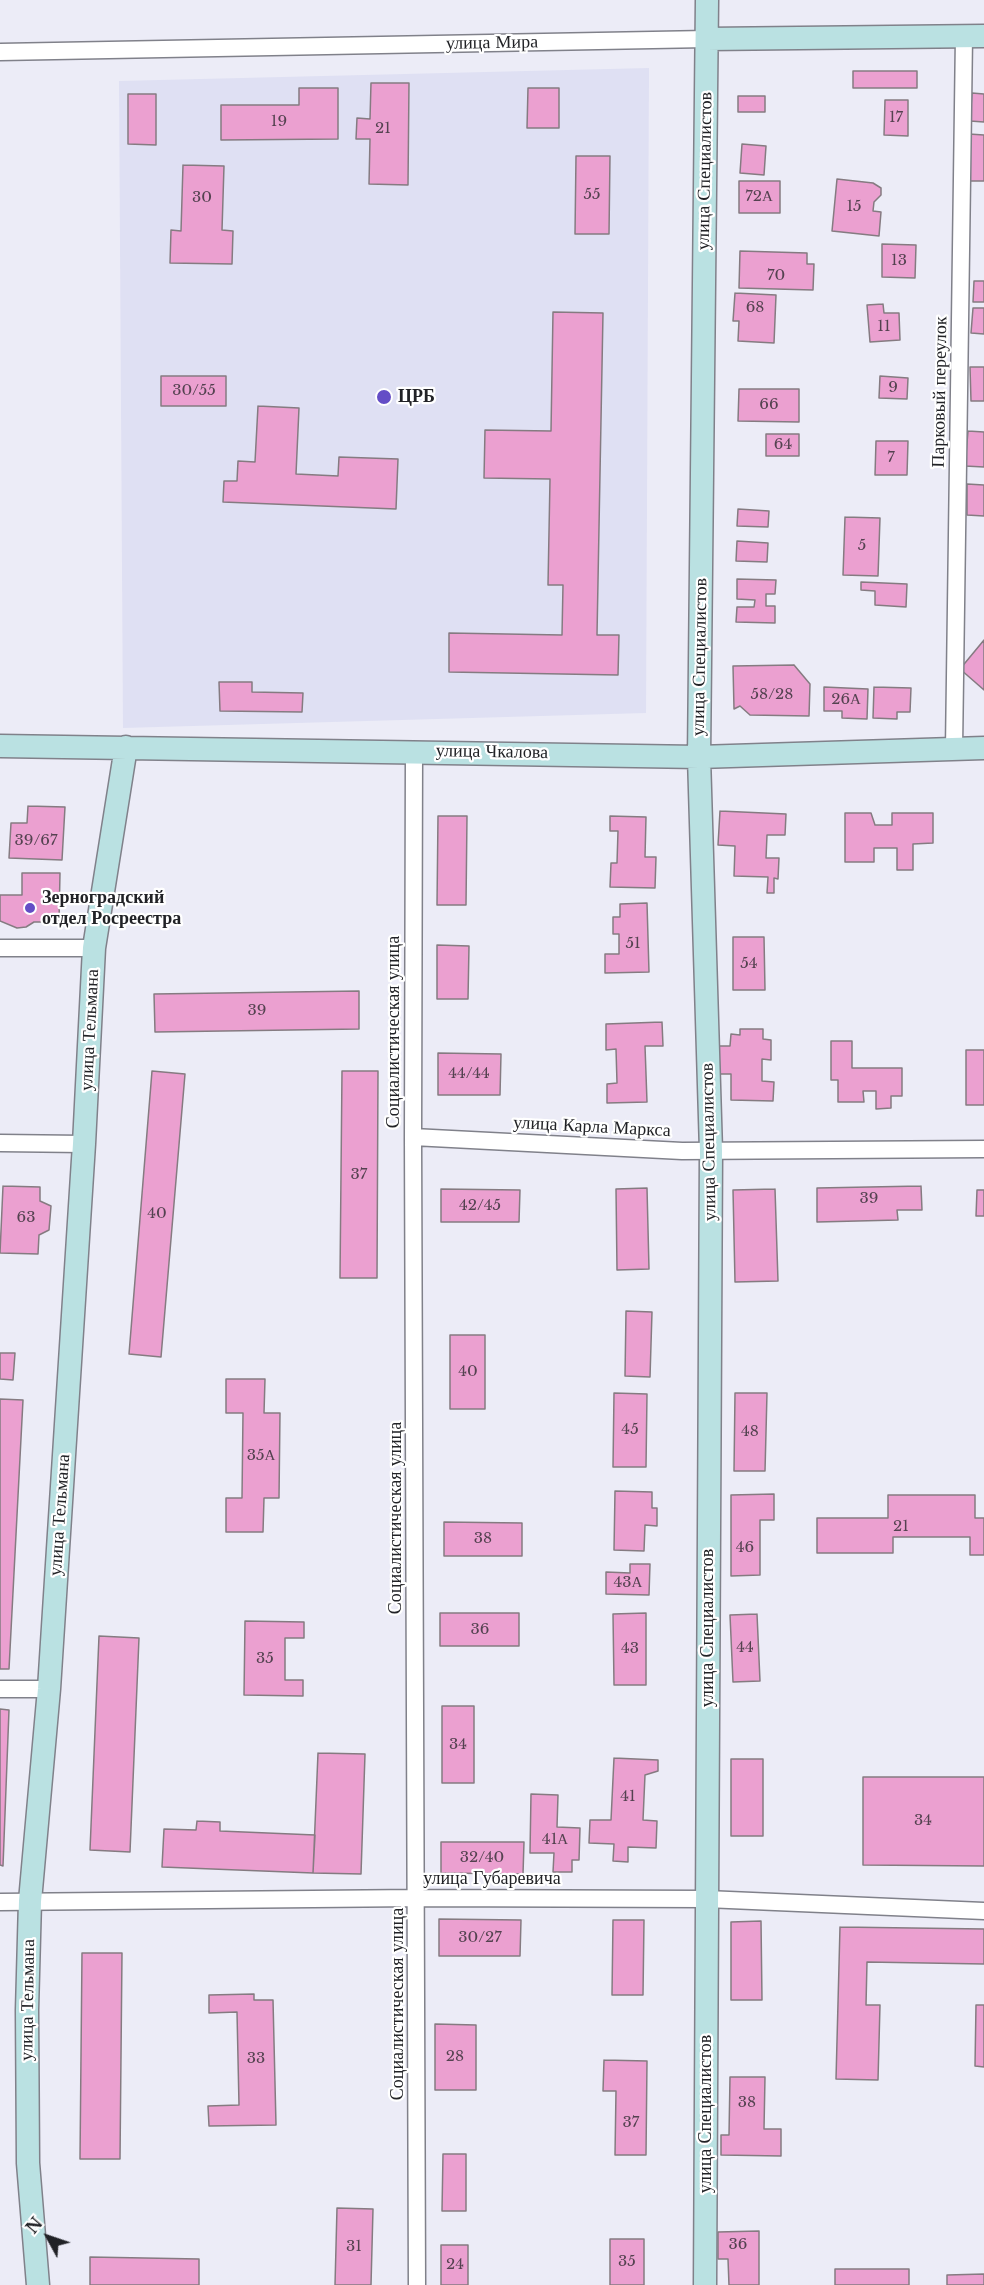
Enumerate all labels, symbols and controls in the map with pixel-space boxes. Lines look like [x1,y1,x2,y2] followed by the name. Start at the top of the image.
[446,31,538,55] street label: улица Мира
[693,92,717,250] street label: улица Специалистов
[889,109,903,127] house number: 17
[271,113,287,131] house number: 19
[375,120,391,138] house number: 21
[583,186,601,204] house number: 55
[745,188,773,206] house number: 72А
[192,189,212,207] house number: 30
[846,198,862,216] house number: 15
[891,252,907,270] house number: 13
[767,267,785,285] house number: 70
[746,299,764,317] house number: 68
[928,316,952,468] street label: Парковый переулок
[877,318,891,336] house number: 11
[888,379,898,397] house number: 9
[172,382,216,400] house number: 30/55
[398,386,435,408] place label: ЦРБ
[375,388,393,406] marker: ЦРБ
[759,396,779,414] house number: 66
[774,436,792,454] house number: 64
[887,449,895,467] house number: 7
[858,537,866,555] house number: 5
[688,578,712,736] street label: улица Специалистов
[751,686,793,704] house number: 58/28
[831,691,861,709] house number: 26А
[436,740,548,764] street label: улица Чкалова
[15,832,57,850] house number: 39/67
[42,887,181,930] place label: Зерноградский отдел Росреестра
[23,901,37,915] marker: Зерноградский отдел Росреестра
[625,935,641,953] house number: 51
[383,936,405,1128] street label: Социалистическая улица
[740,955,758,973] house number: 54
[76,969,104,1091] street label: улица Тельмана
[248,1002,266,1020] house number: 39
[697,1063,721,1221] street label: улица Специалистов
[448,1065,490,1083] house number: 44/44
[513,1112,671,1142] street label: улица Карла Маркса
[351,1166,367,1184] house number: 37
[860,1190,878,1208] house number: 39
[459,1197,501,1215] house number: 42/45
[147,1205,167,1223] house number: 40
[17,1209,35,1227] house number: 63
[458,1363,478,1381] house number: 40
[621,1421,639,1439] house number: 45
[385,1422,407,1614] street label: Социалистическая улица
[741,1423,759,1441] house number: 48
[247,1447,275,1465] house number: 35А
[45,1453,75,1577] street label: улица Тельмана
[893,1518,909,1536] house number: 21
[474,1530,492,1548] house number: 38
[736,1539,754,1557] house number: 46
[697,1549,719,1707] street label: улица Специалистов
[614,1574,642,1592] house number: 43А
[471,1621,489,1639] house number: 36
[736,1639,754,1657] house number: 44
[621,1640,639,1658] house number: 43
[256,1650,274,1668] house number: 35
[449,1736,467,1754] house number: 34
[620,1788,636,1806] house number: 41
[914,1812,932,1830] house number: 34
[542,1831,568,1849] house number: 41А
[460,1849,504,1867] house number: 32/40
[423,1868,561,1890] street label: улица Губаревича
[387,1908,409,2100] street label: Социалистическая улица
[458,1929,502,1947] house number: 30/27
[16,1939,40,2061] street label: улица Тельмана
[695,2035,717,2193] street label: улица Специалистов
[446,2048,464,2066] house number: 28
[247,2050,265,2068] house number: 33
[738,2094,756,2112] house number: 38
[623,2114,639,2132] house number: 37
[18,2207,78,2267] north arrow
[22,2213,47,2238] text: N
[729,2236,747,2254] house number: 36
[346,2238,362,2256] house number: 31
[618,2253,636,2271] house number: 35
[446,2256,464,2274] house number: 24

